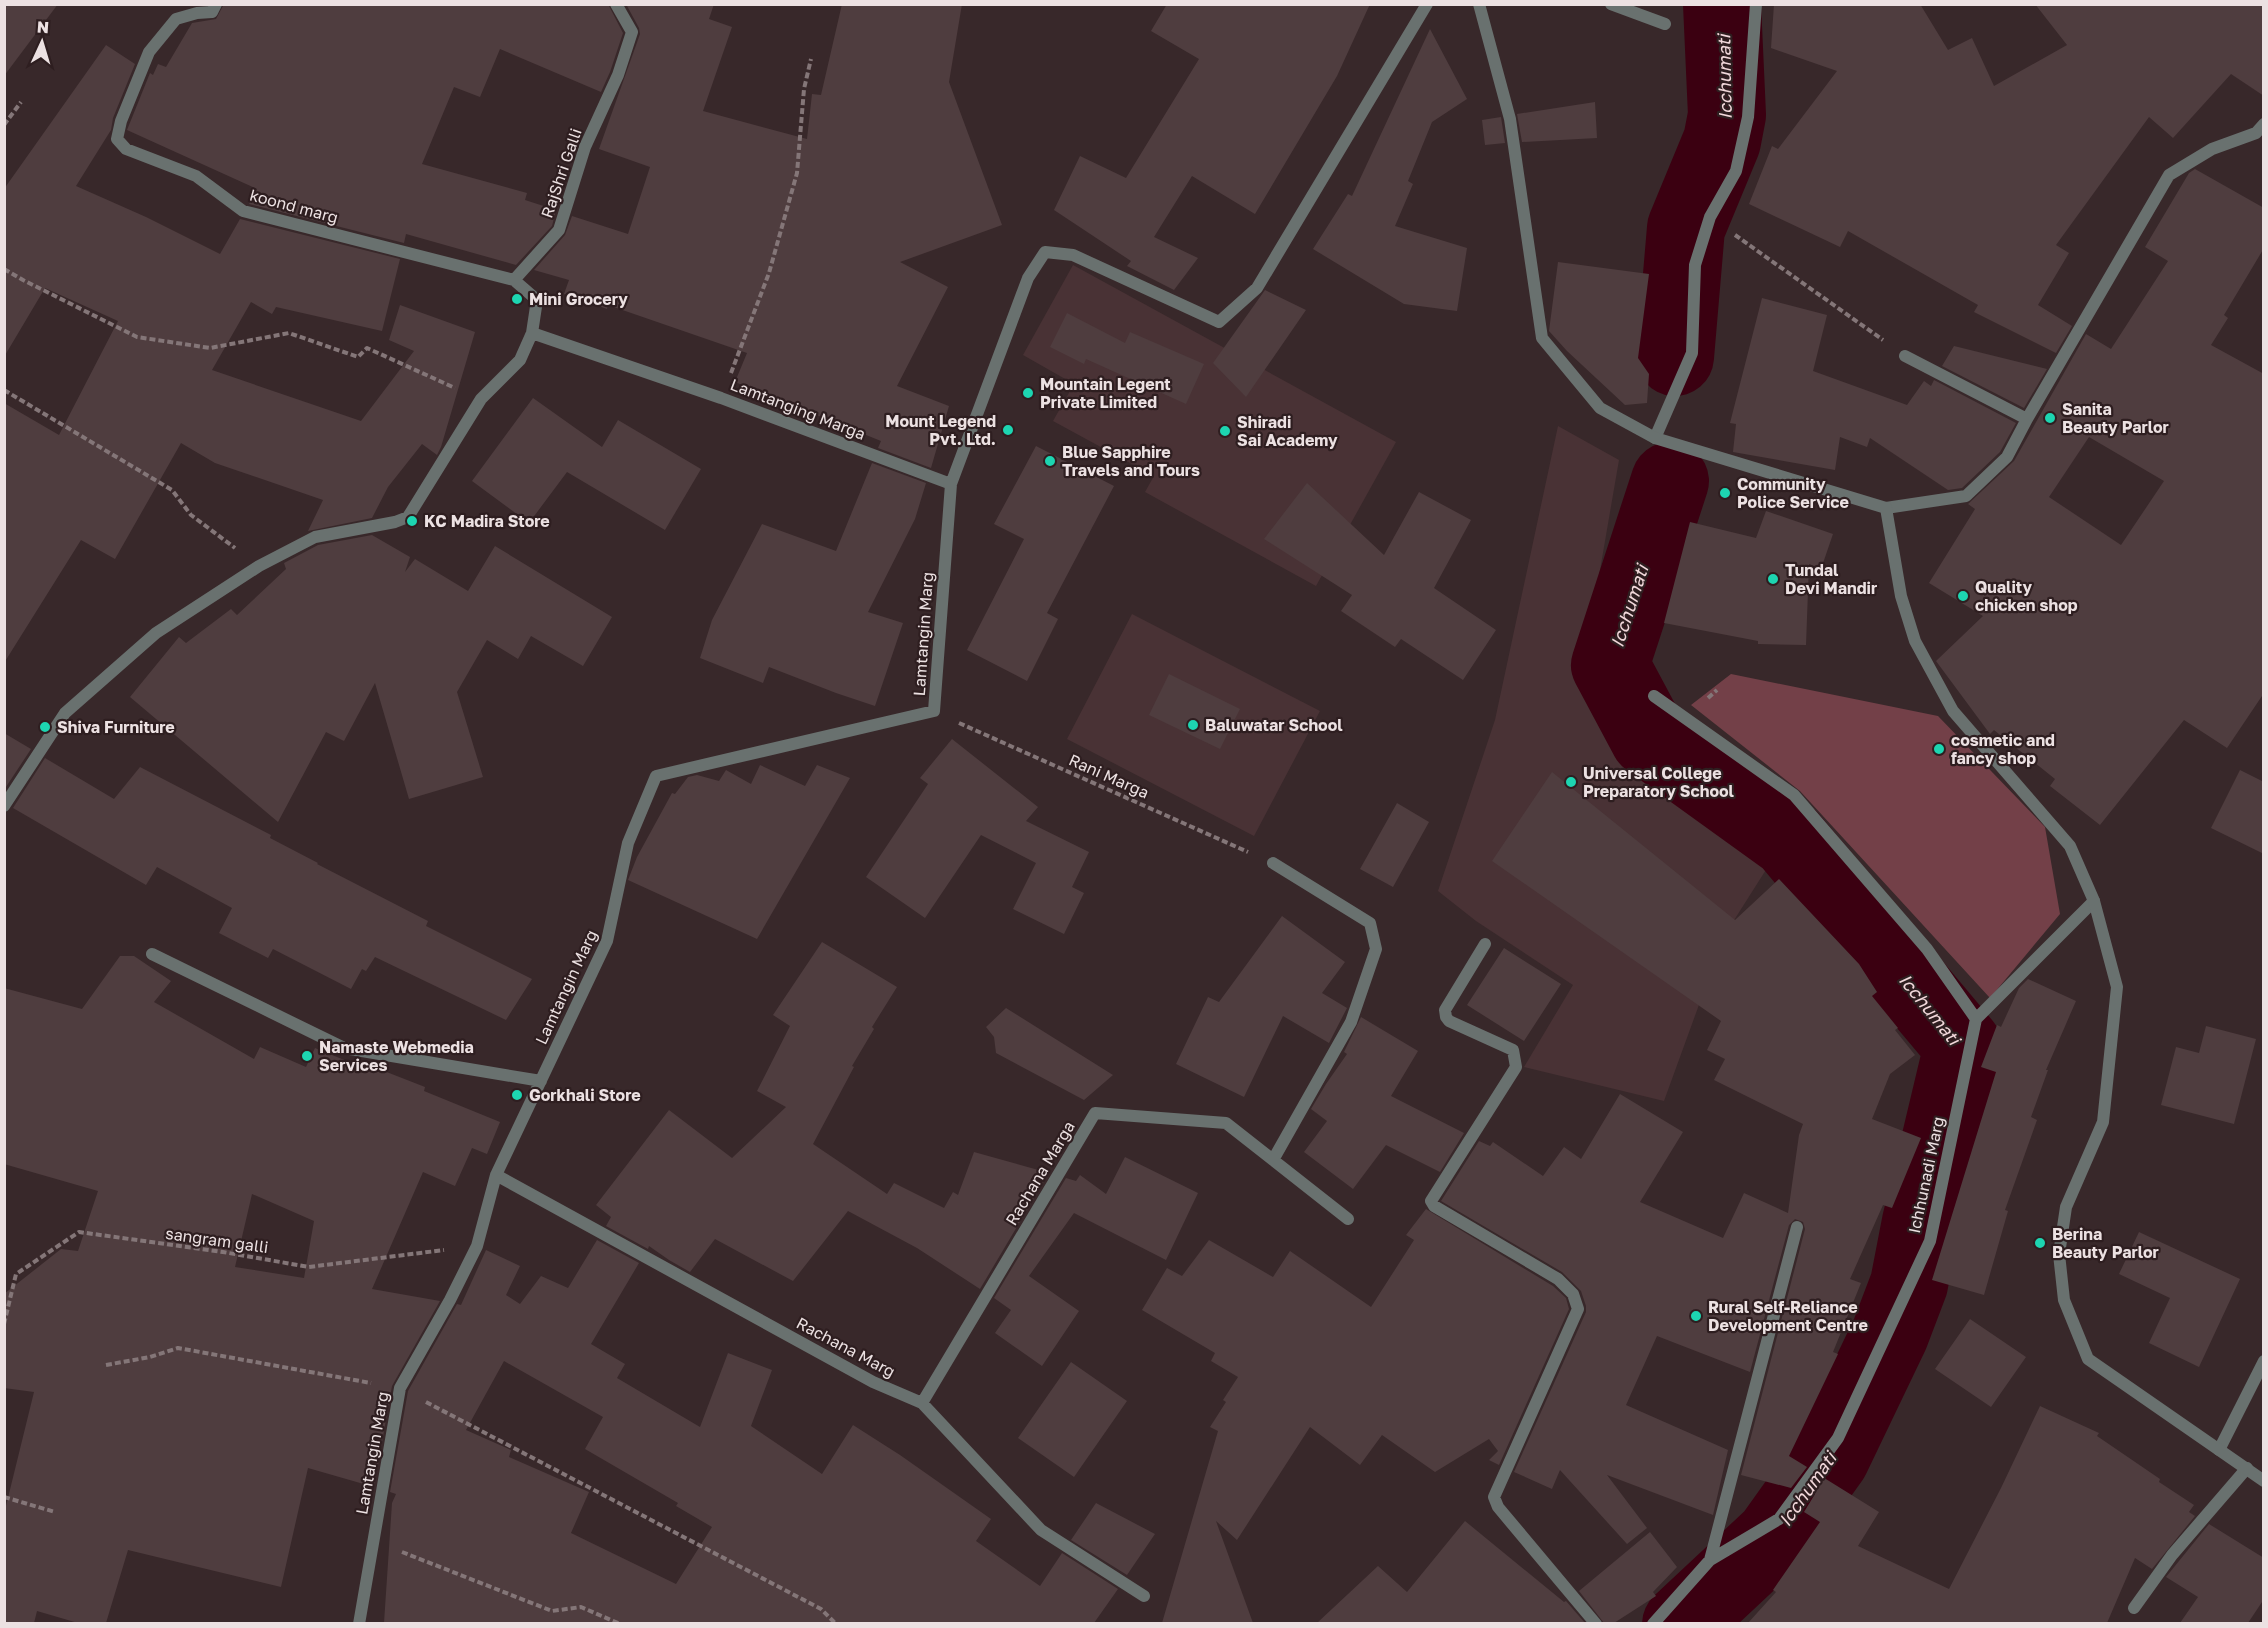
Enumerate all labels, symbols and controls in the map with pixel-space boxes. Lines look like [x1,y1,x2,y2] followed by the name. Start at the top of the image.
[12,12,72,72] north arrow
[36,17,50,37] text: N
[1712,32,1736,120] water label: Icchumati
[536,126,586,220] street label: RajShri Galli
[248,185,340,227] street label: koond marg
[529,289,628,309] place label: Mini Grocery
[510,292,524,306] marker: Mini Grocery
[728,374,868,444] street label: Lamtanging Marga
[1040,374,1171,412] place label: Mountain Legent Private Limited
[1021,386,1035,400] marker: Mountain Legent Private Limited
[2062,399,2169,437] place label: Sanita Beauty Parlor
[885,411,996,449] place label: Mount Legend Pvt. Ltd.
[2043,411,2057,425] marker: Sanita Beauty Parlor
[1237,412,1338,450] place label: Shiradi Sai Academy
[1001,423,1015,437] marker: Mount Legend Pvt. Ltd.
[1218,424,1232,438] marker: Shiradi Sai Academy
[1062,442,1200,480] place label: Blue Sapphire Travels and Tours
[1043,454,1057,468] marker: Blue Sapphire Travels and Tours
[1737,474,1849,512] place label: Community Police Service
[1718,486,1732,500] marker: Community Police Service
[424,511,550,531] place label: KC Madira Store
[405,514,419,528] marker: KC Madira Store
[1605,560,1653,650] water label: Icchumati
[1785,560,1877,598] place label: Tundal Devi Mandir
[909,571,937,697] street label: Lamtangin Marg
[1766,572,1780,586] marker: Tundal Devi Mandir
[1975,577,2078,615] place label: Quality chicken shop
[1956,589,1970,603] marker: Quality chicken shop
[1205,715,1343,735] place label: Baluwatar School
[57,717,175,737] place label: Shiva Furniture
[1186,718,1200,732] marker: Baluwatar School
[38,720,52,734] marker: Shiva Furniture
[1951,730,2055,768] place label: cosmetic and fancy shop
[1932,742,1946,756] marker: cosmetic and fancy shop
[1066,749,1152,803] street label: Rani Marga
[1583,763,1735,801] place label: Universal College Preparatory School
[1564,775,1578,789] marker: Universal College Preparatory School
[531,926,601,1048] street label: Lamtangin Marg
[1895,969,1967,1051] water label: Icchumati
[319,1037,474,1075] place label: Namaste Webmedia Services
[300,1049,314,1063] marker: Namaste Webmedia Services
[529,1085,641,1105] place label: Gorkhali Store
[510,1088,524,1102] marker: Gorkhali Store
[1904,1115,1948,1235] street label: Ichhunadi Marg
[1001,1117,1079,1229] street label: Rachana Marga
[164,1223,270,1257] street label: sangram galli
[2052,1224,2159,1262] place label: Berina Beauty Parlor
[2033,1236,2047,1250] marker: Berina Beauty Parlor
[1708,1297,1868,1335] place label: Rural Self-Reliance Development Centre
[1689,1309,1703,1323] marker: Rural Self-Reliance Development Centre
[793,1313,899,1381] street label: Rachana Marg
[351,1390,393,1516] street label: Lamtangin Marg
[1774,1446,1842,1530] water label: Icchumati

